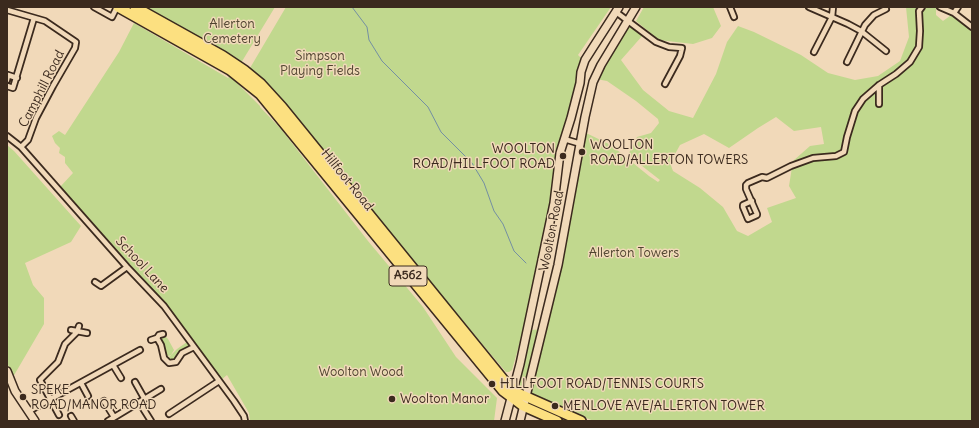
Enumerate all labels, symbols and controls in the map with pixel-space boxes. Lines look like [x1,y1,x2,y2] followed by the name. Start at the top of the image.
[203,16,261,47] park label: Allerton Cemetery
[16,48,68,130] street label: Camphill Road
[280,48,360,79] park label: Simpson Playing Fields
[590,137,748,168] place label: WOOLTON ROAD/ALLERTON TOWERS
[413,141,555,172] place label: WOOLTON ROAD/HILLFOOT ROAD
[317,146,377,214] street label: Hillfoot Road
[577,147,587,157] marker: WOOLTON ROAD/ALLERTON TOWERS
[558,151,568,161] marker: WOOLTON ROAD/HILLFOOT ROAD
[537,189,567,273] street label: Woolton Road
[112,234,172,296] street label: School Lane
[589,245,679,261] park label: Allerton Towers
[389,266,427,286] road number: A562
[319,364,403,380] park label: Woolton Wood
[500,376,704,392] place label: HILLFOOT ROAD/TENNIS COURTS
[487,379,497,389] marker: HILLFOOT ROAD/TENNIS COURTS
[31,382,157,413] place label: SPEKE ROAD/MANOR ROAD
[400,391,489,407] place label: Woolton Manor
[18,392,28,402] marker: SPEKE ROAD/MANOR ROAD
[387,394,397,404] marker: Woolton Manor
[563,398,765,414] place label: MENLOVE AVE/ALLERTON TOWER
[550,401,560,411] marker: MENLOVE AVE/ALLERTON TOWER

